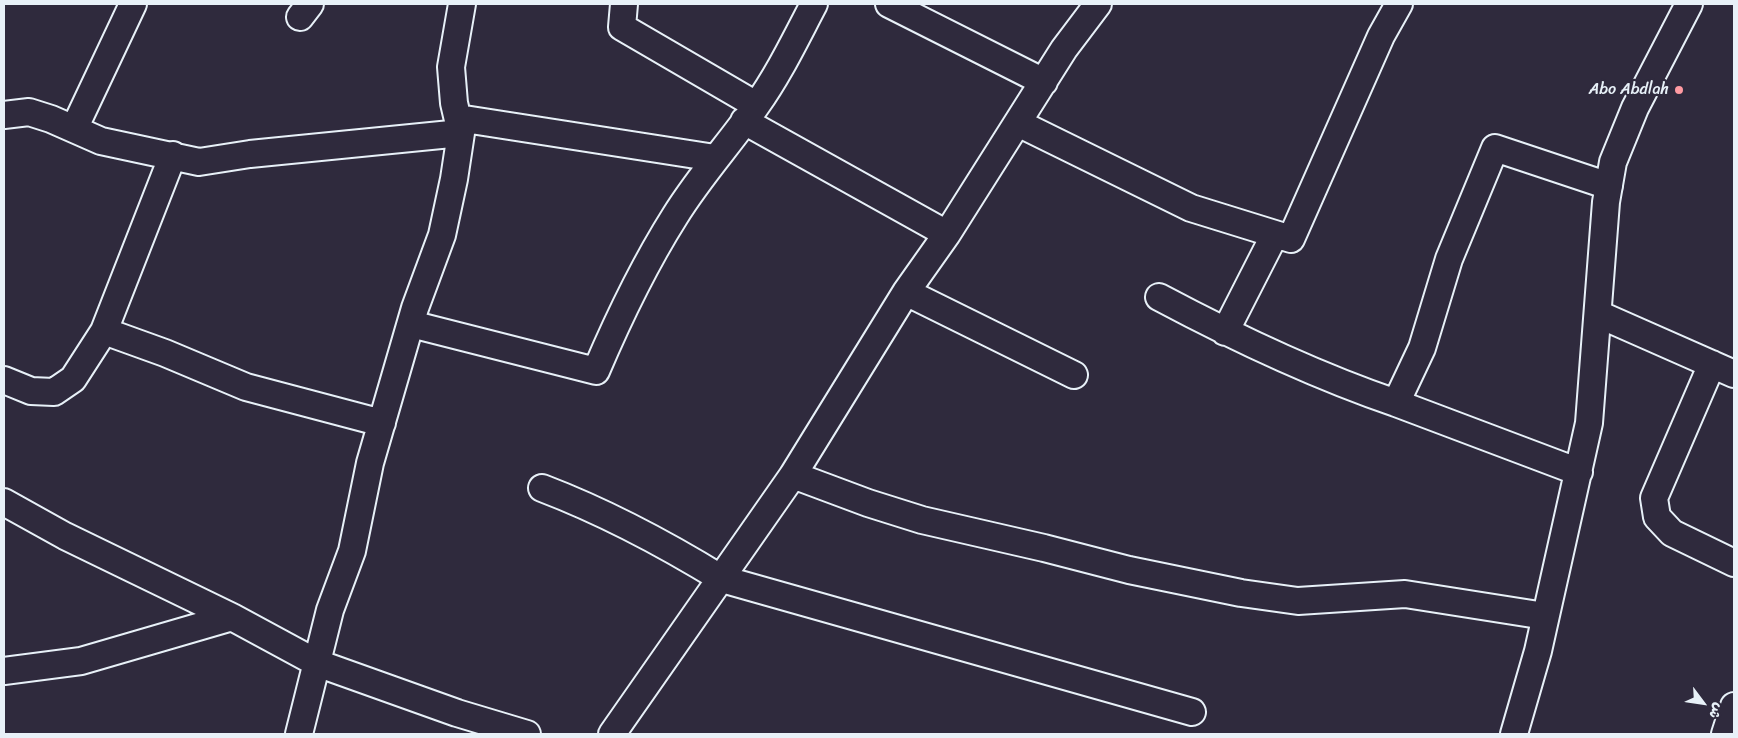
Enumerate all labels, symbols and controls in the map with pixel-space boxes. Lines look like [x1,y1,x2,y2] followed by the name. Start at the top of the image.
[1589,80,1669,100] place label: Abo Abdlah
[1673,84,1685,96] marker: Abo Abdlah
[1678,678,1728,728] north arrow
[1702,698,1731,724] text: ش

